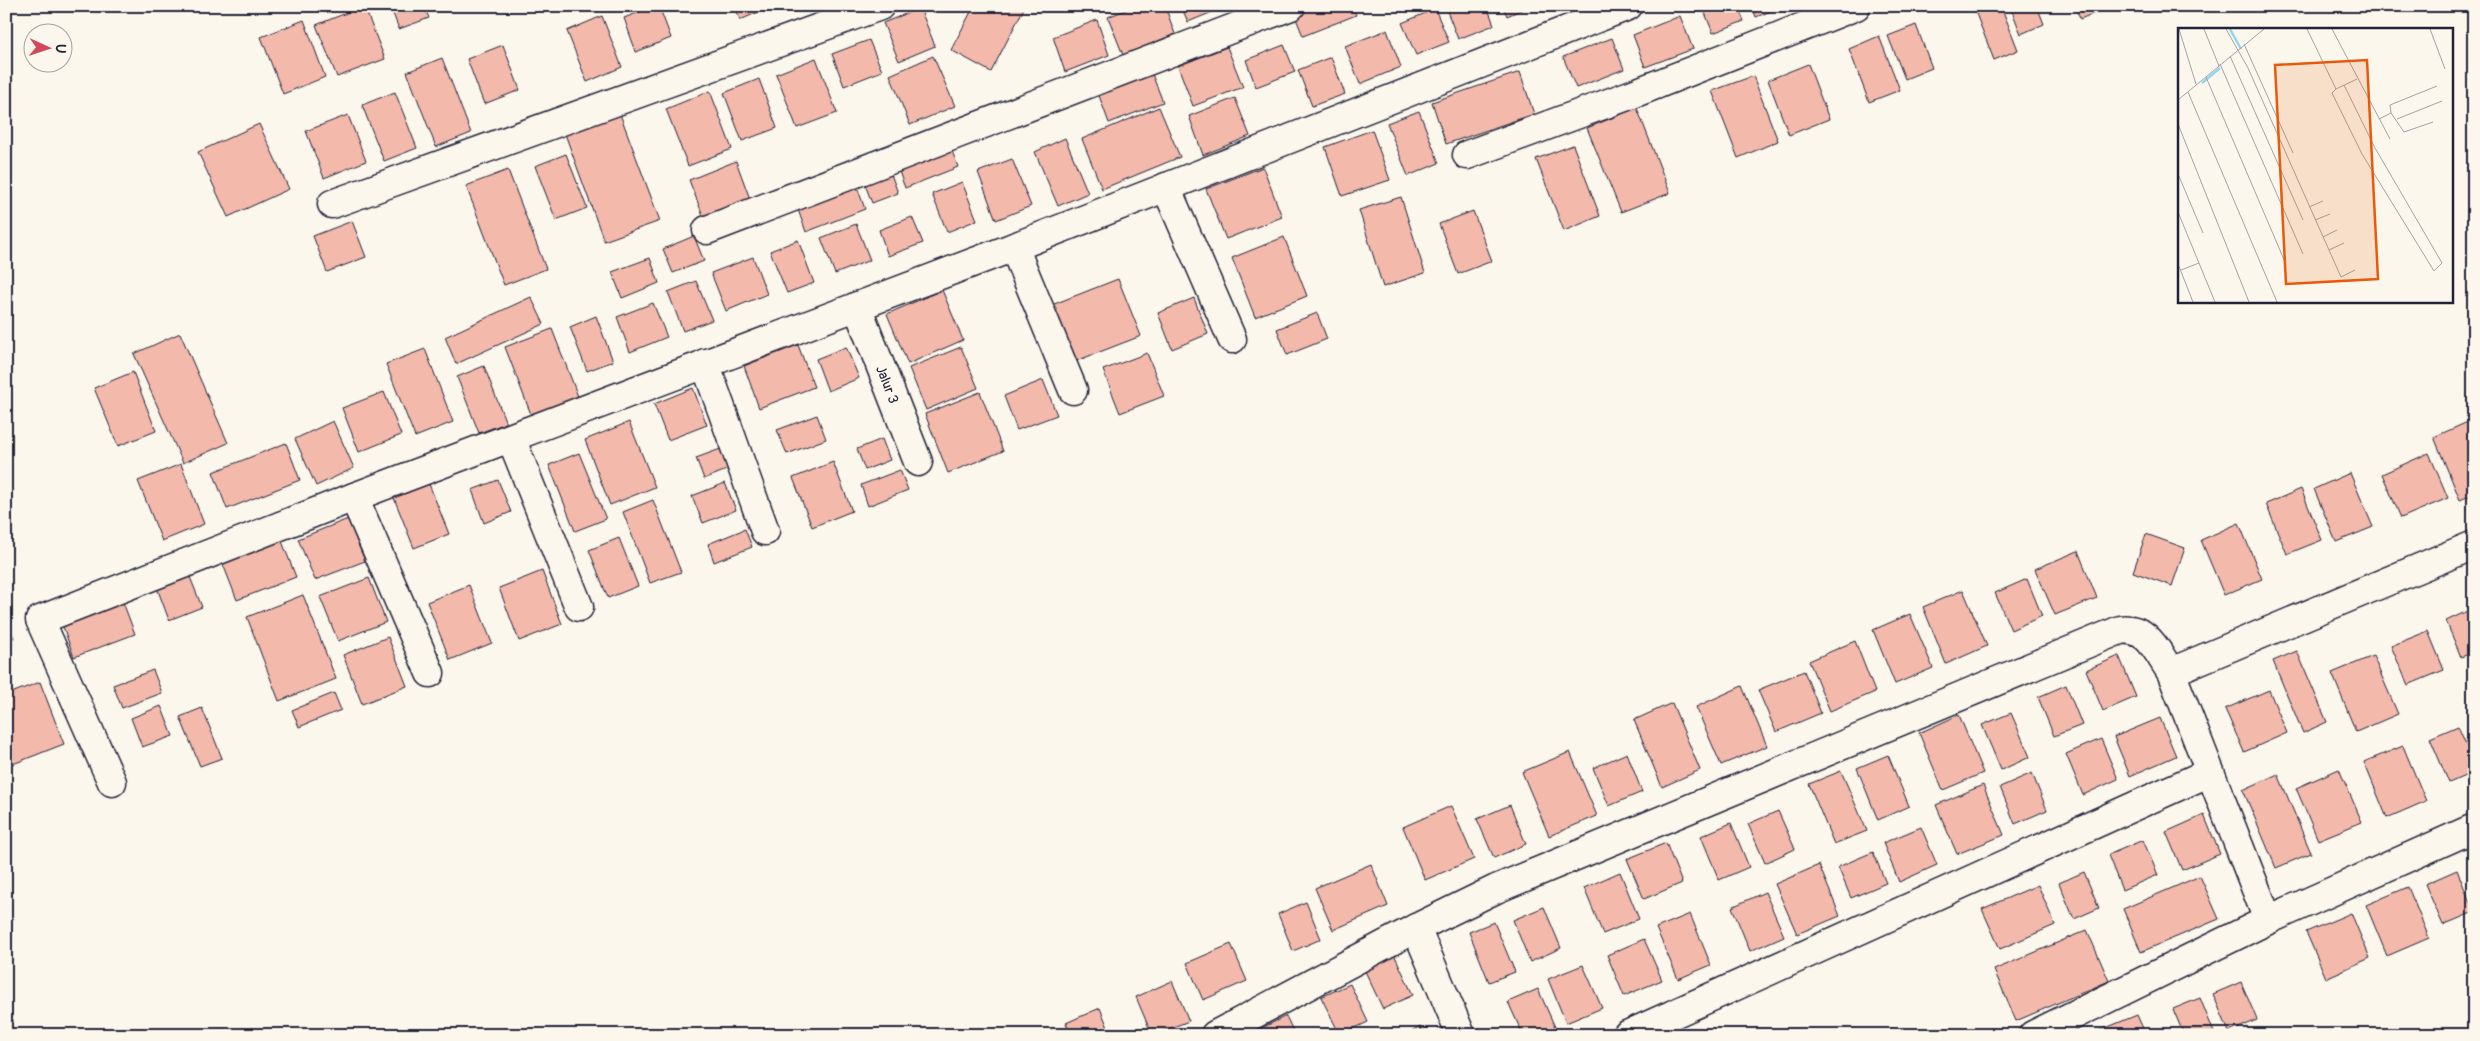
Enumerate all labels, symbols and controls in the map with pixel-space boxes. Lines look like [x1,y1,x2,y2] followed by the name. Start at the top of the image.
[22,22,72,72] north arrow
[2178,28,2452,302] inset map
[52,44,69,54] text: U
[872,363,902,406] street label: Jalur 3

